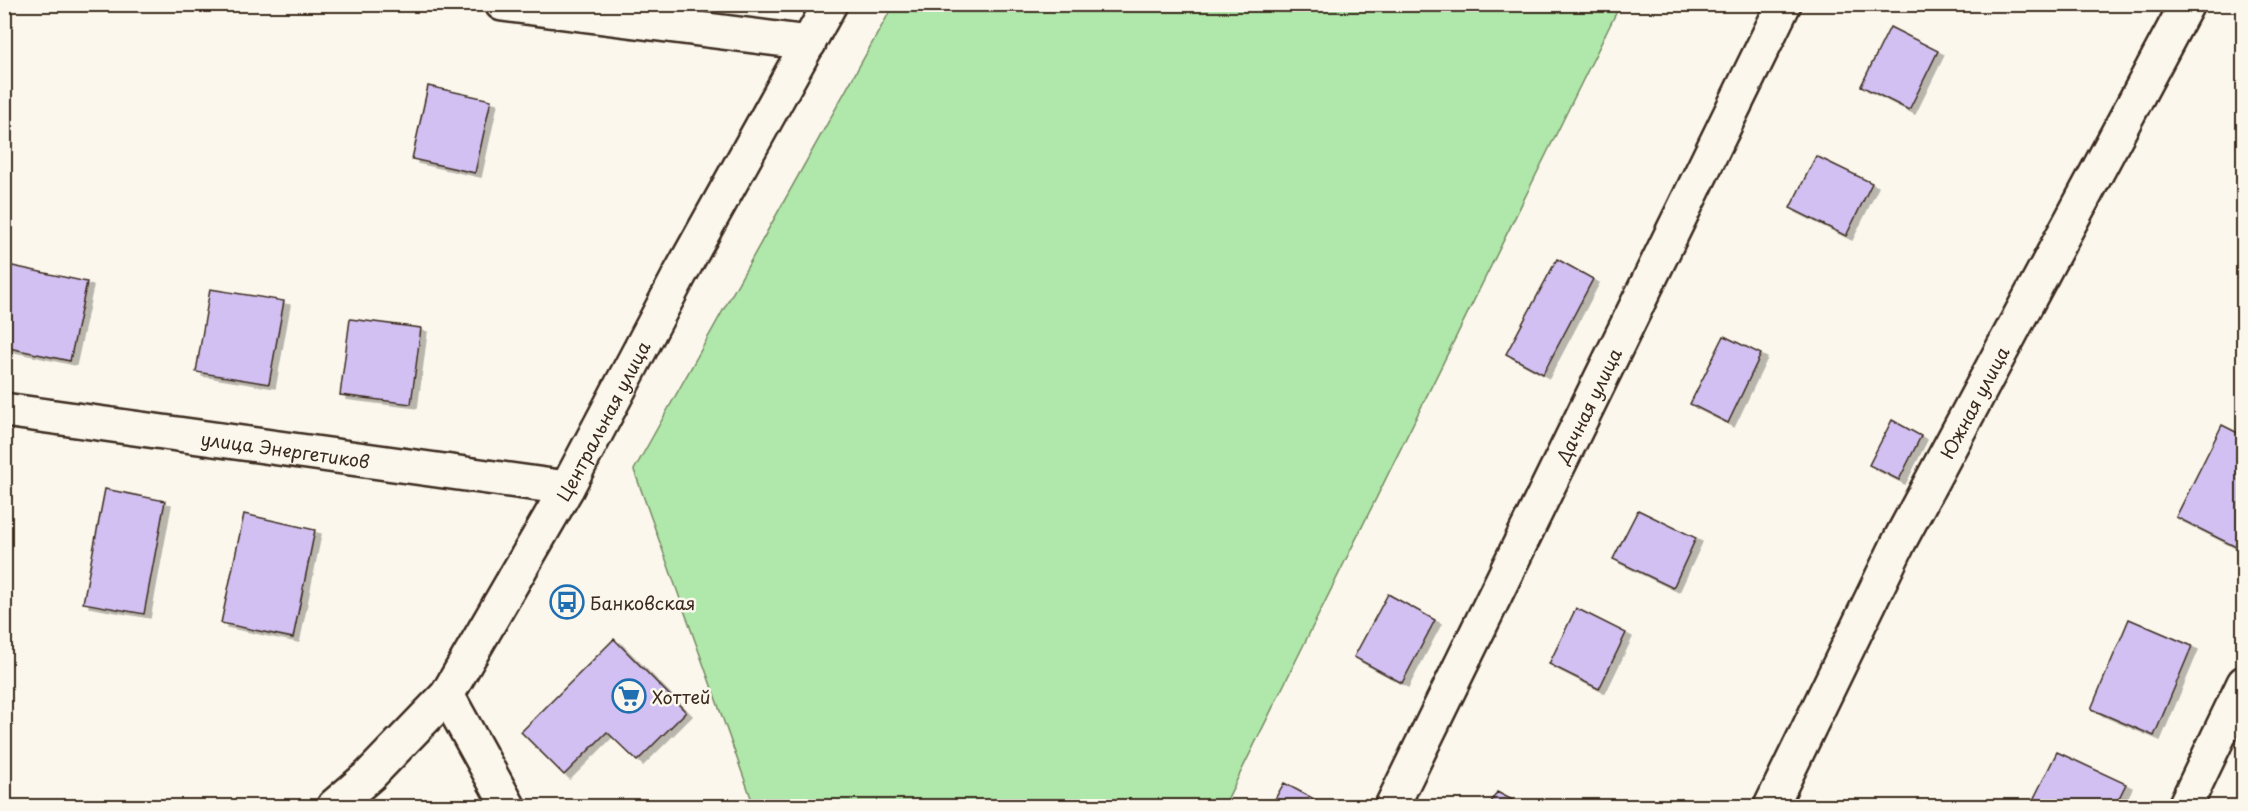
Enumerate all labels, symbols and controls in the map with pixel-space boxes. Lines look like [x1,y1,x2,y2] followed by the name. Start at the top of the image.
[549,335,656,506] street label: Центральная улица
[1933,341,2015,463] street label: Южная улица
[1548,342,1628,469] street label: Дачная улица
[199,424,371,474] street label: улица Энергетиков
[549,584,585,620] bus stop icon: Банковская
[590,589,695,616] place label: Банковская
[611,678,647,714] supermarket icon: Хоттей
[652,683,711,710] place label: Хоттей

